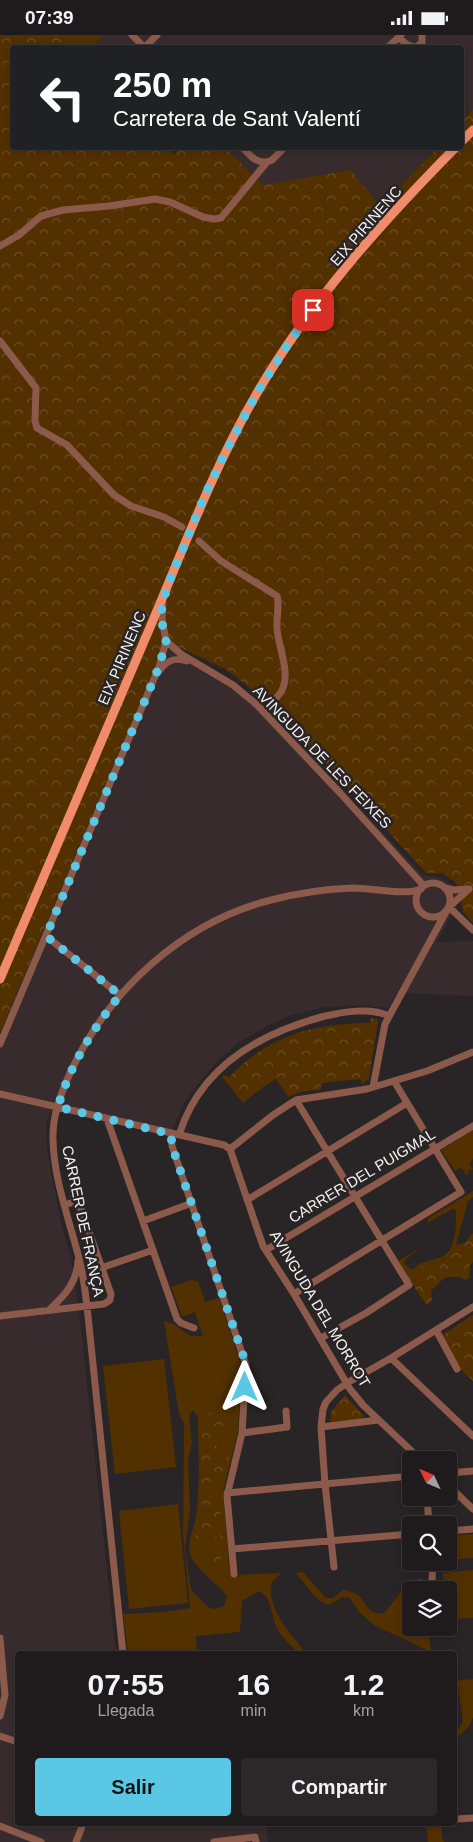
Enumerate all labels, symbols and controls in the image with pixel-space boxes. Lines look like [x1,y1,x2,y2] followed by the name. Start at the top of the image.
[25,7,74,28] text: 07:39
[30,65,95,130] icon: left
[113,65,212,104] text: 250 m
[113,106,361,131] text: Carretera de Sant Valentí
[326,182,405,269] street label: EIX PIRINENC
[292,289,334,331] pin
[299,296,327,324] icon: arrive
[94,608,149,707] street label: EIX PIRINENC
[250,682,395,831] street label: AVINGUDA DE LES FEIXES
[285,1125,438,1226] street label: CARRER DEL PUIGMAL
[59,1144,108,1298] street label: CARRER DE FRANÇA
[267,1227,374,1390] street label: AVINGUDA DEL MORROT
[218,1360,270,1412] position arrow
[402,1451,458,1506] north arrow
[402,1451,457,1636] map controls
[402,1516,457,1571] button: search
[402,1581,457,1636] button: layers
[88,1668,164,1701] text: 07:55
[237,1668,270,1701] text: 16
[343,1668,384,1701] text: 1.2
[97,1702,154,1719] text: Llegada
[241,1702,266,1719] text: min
[353,1702,374,1719] text: km
[35,1758,231,1816] button: Salir
[241,1758,437,1816] button: Compartir

